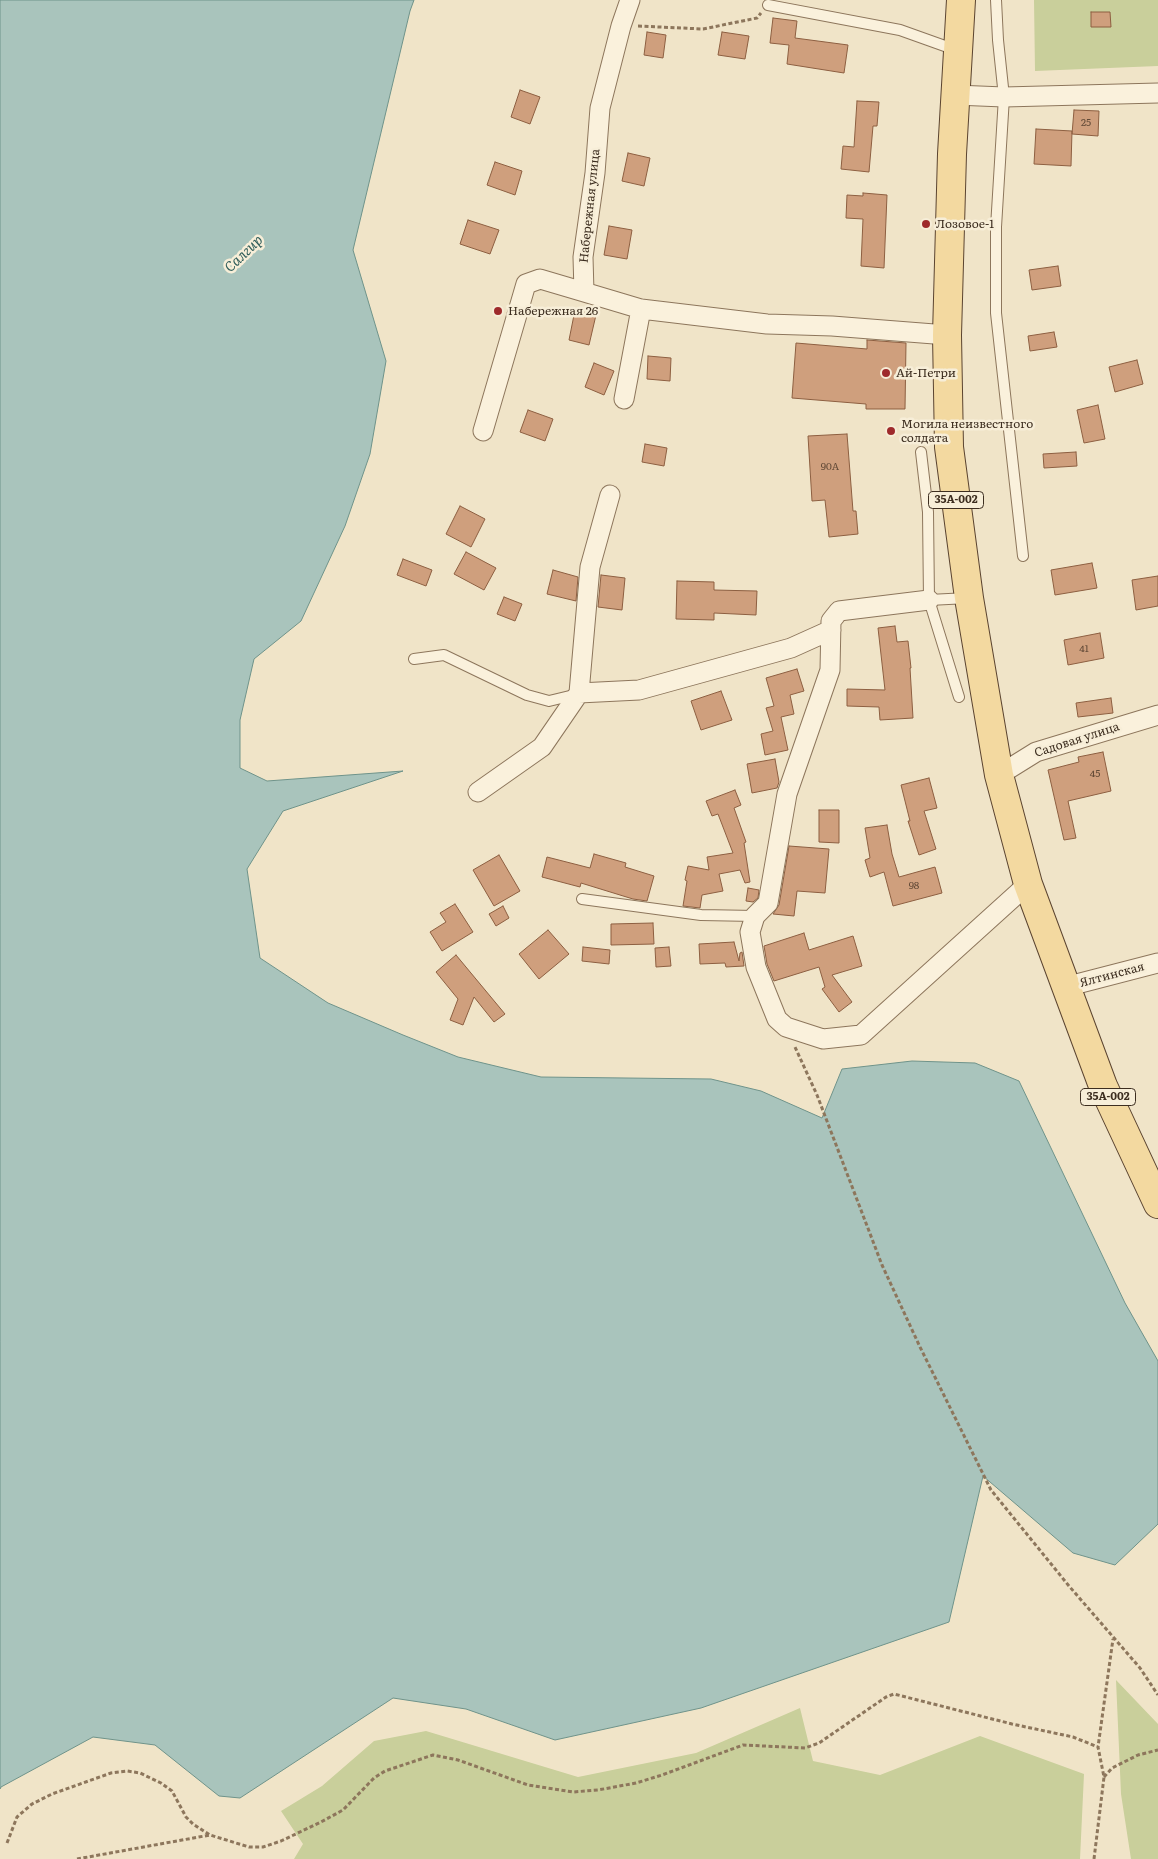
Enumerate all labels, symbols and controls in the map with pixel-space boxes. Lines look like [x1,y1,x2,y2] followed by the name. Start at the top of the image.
[1081,117,1091,129] house number: 25
[577,148,603,264] street label: Набережная улица
[936,217,994,231] place label: Лозовое-1
[920,218,932,230] marker: Лозовое-1
[222,232,266,276] water label: Салгир
[508,304,598,318] place label: Набережная 26
[492,305,504,317] marker: Набережная 26
[896,366,956,380] place label: Ай-Петри
[880,367,892,379] marker: Ай-Петри
[901,417,1033,445] place label: Могила неизвестного солдата
[885,425,897,437] marker: Могила неизвестного солдата
[821,461,839,473] house number: 90А
[928,492,984,508] road number: 35А-002
[1079,643,1089,655] house number: 41
[1033,719,1121,761] street label: Садовая улица
[1090,768,1100,780] house number: 45
[909,880,919,892] house number: 98
[1078,959,1146,991] street label: Ялтинская
[1080,1088,1136,1106] road number: 35А-002

